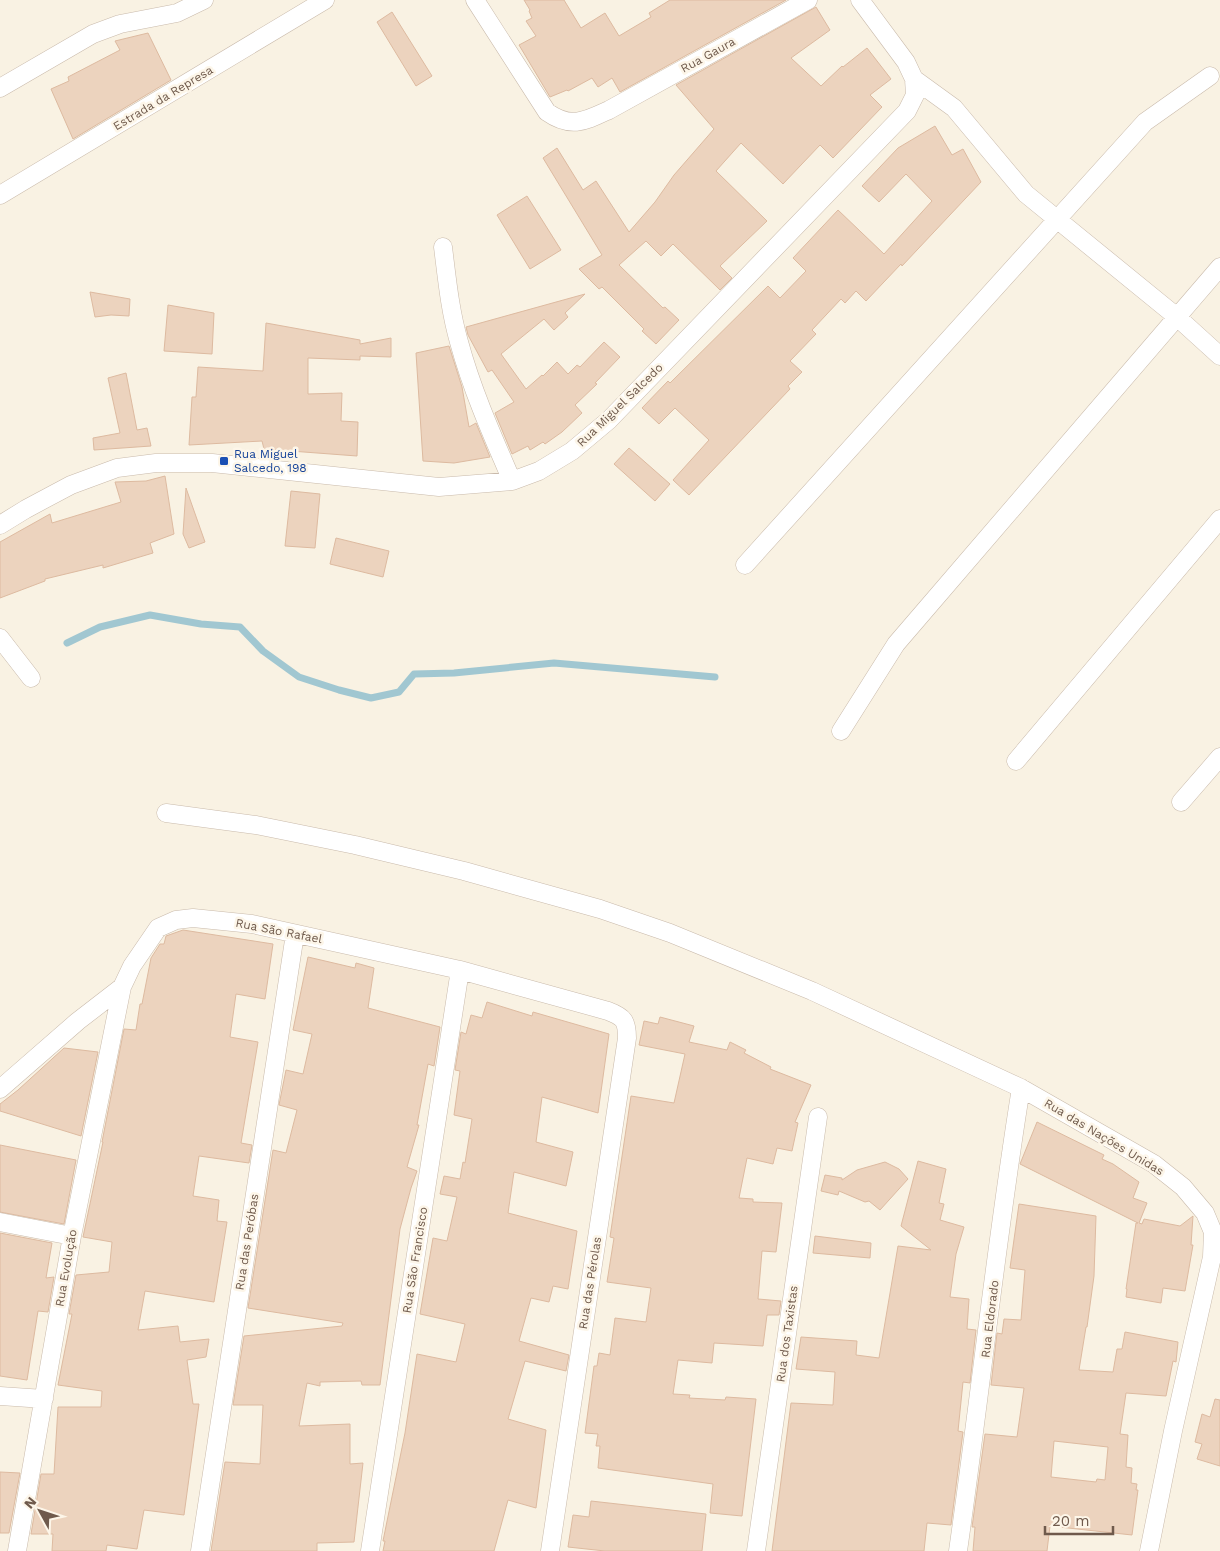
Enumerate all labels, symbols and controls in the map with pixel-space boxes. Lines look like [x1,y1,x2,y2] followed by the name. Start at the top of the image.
[678,34,738,76] street label: Rua Gaura
[111,63,216,133] street label: Estrada da Represa
[574,360,666,450] street label: Rua Miguel Salcedo
[234,447,307,475] place label: Rua Miguel Salcedo, 198
[218,455,230,467] marker: Rua Miguel Salcedo, 198
[234,916,324,946] street label: Rua São Rafael
[1042,1096,1166,1178] street label: Rua das Nações Unidas
[232,1193,262,1291] street label: Rua das Peróbas
[400,1206,430,1314] street label: Rua São Francisco
[52,1228,80,1308] street label: Rua Evolução
[576,1236,604,1330] street label: Rua das Pérolas
[978,1279,1002,1359] street label: Rua Eldorado
[773,1285,801,1383] street label: Rua dos Taxistas
[15,1486,65,1536] north arrow
[21,1494,40,1512] text: N
[1045,1504,1112,1536] scale bar
[1052,1512,1090,1530] text: 20 m

